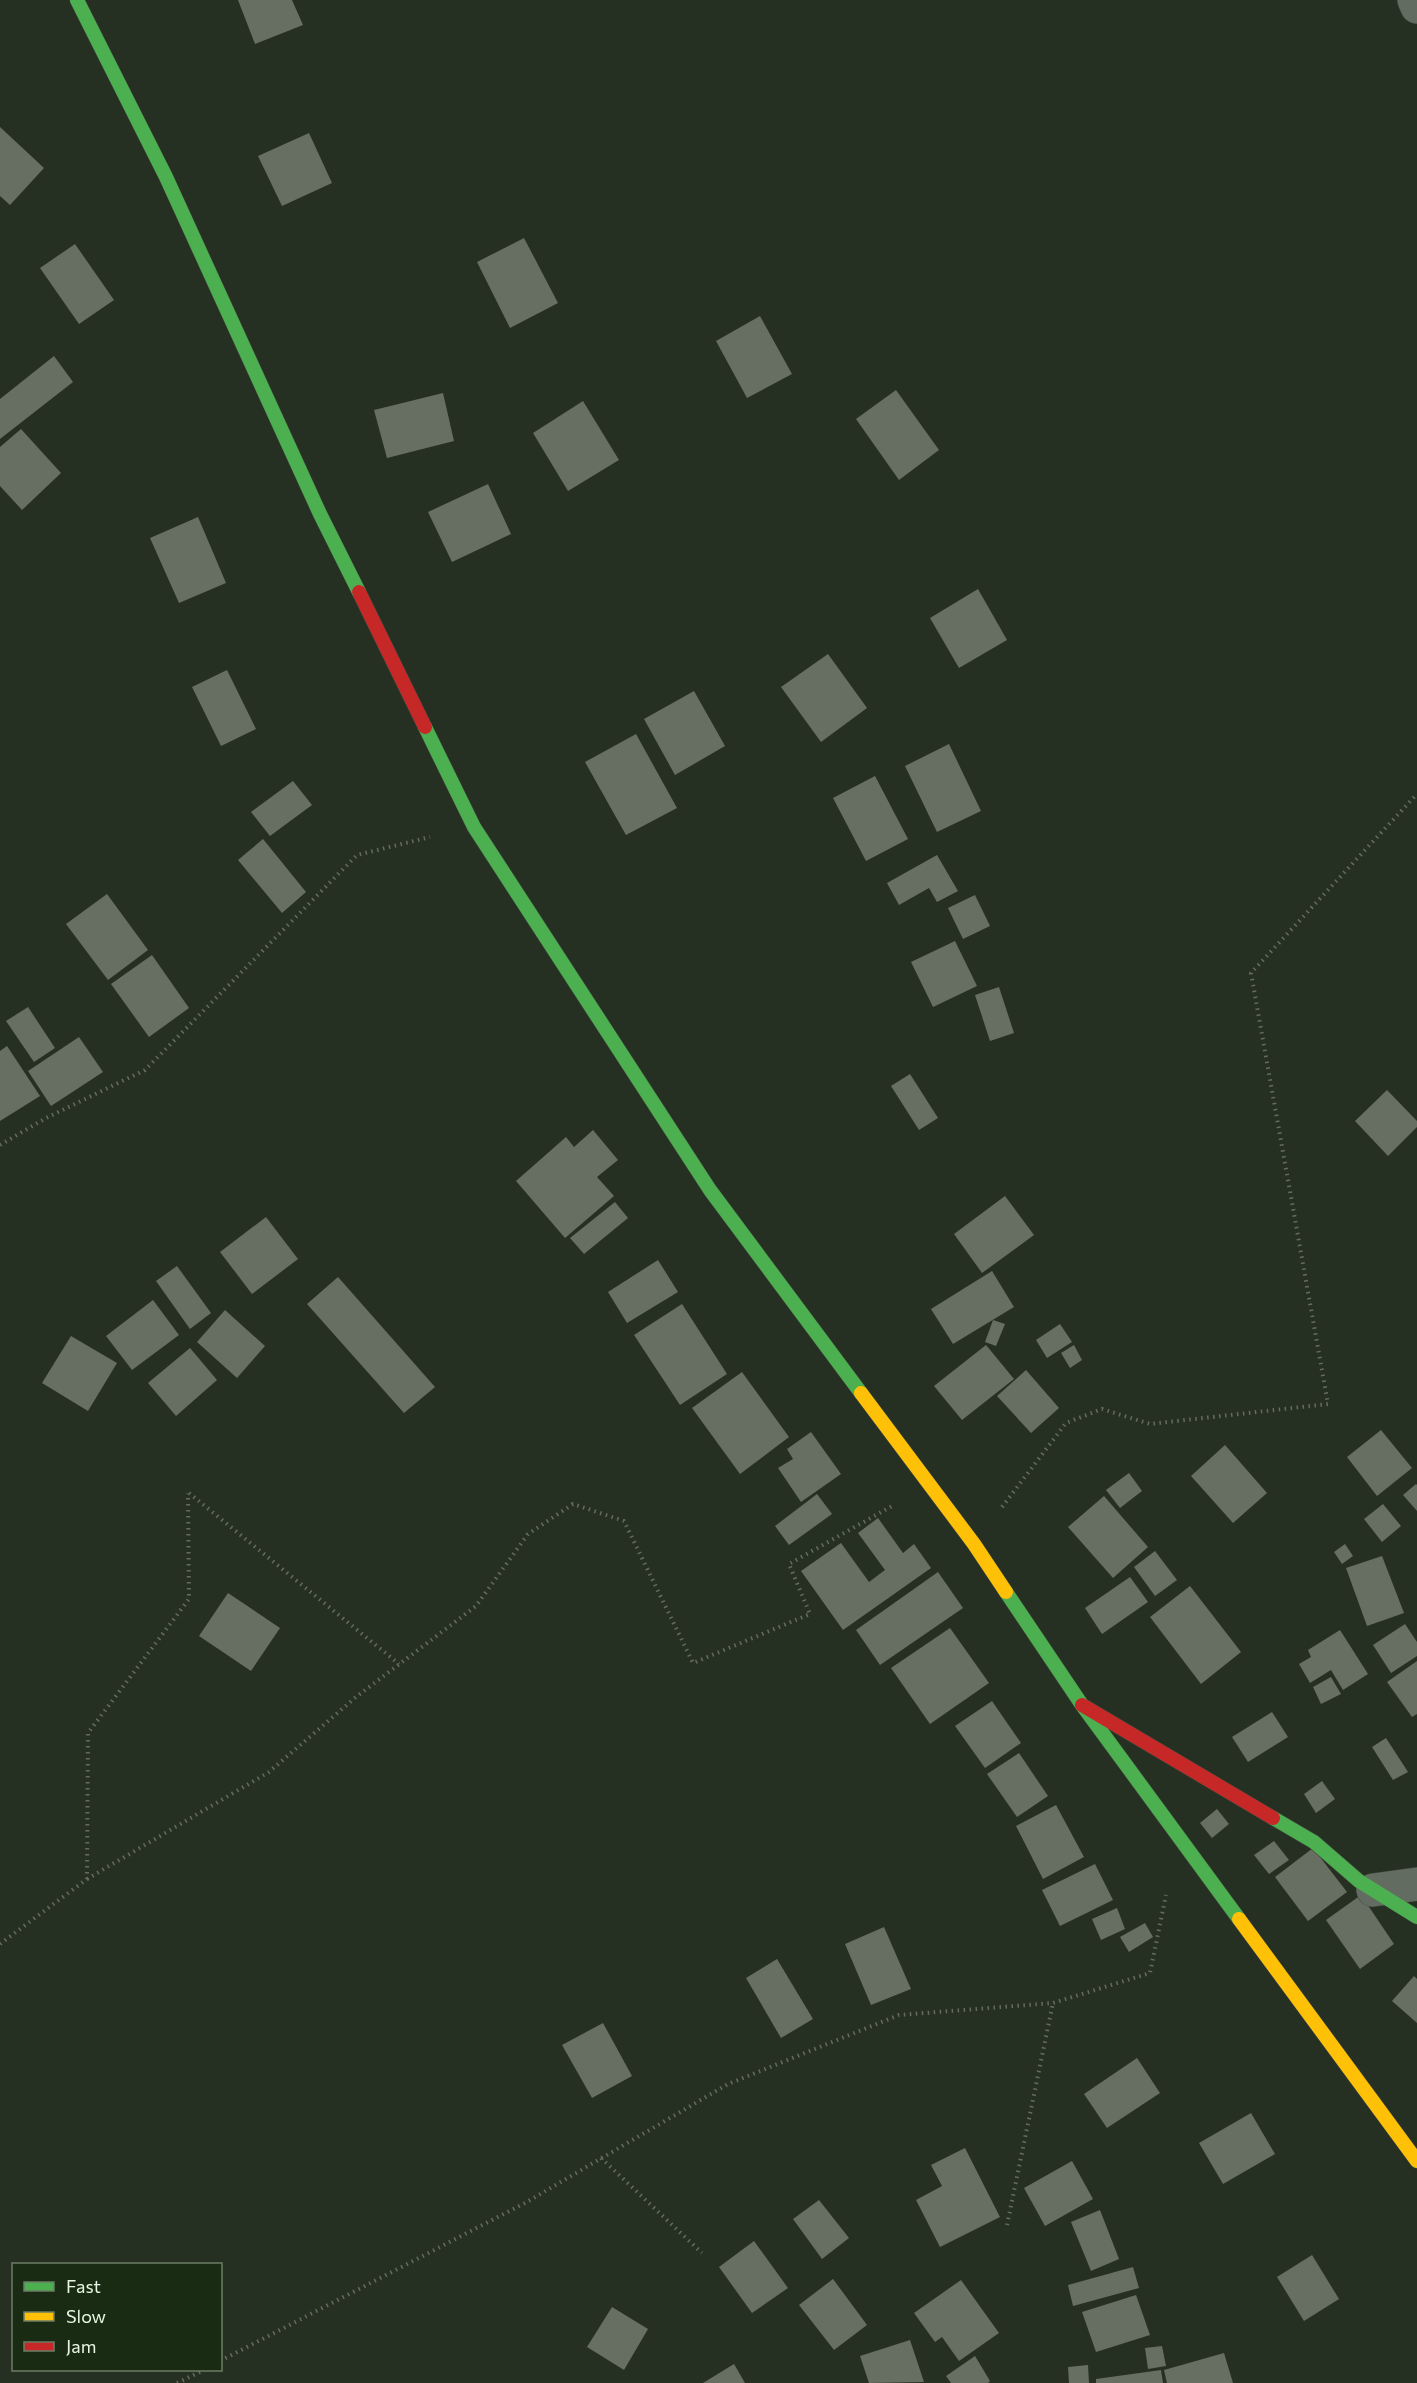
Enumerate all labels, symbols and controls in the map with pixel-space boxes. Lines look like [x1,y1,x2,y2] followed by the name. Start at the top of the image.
[12,2263,222,2371] legend
[66,2275,101,2297] text: Fast
[66,2305,106,2327] text: Slow
[66,2335,96,2357] text: Jam

